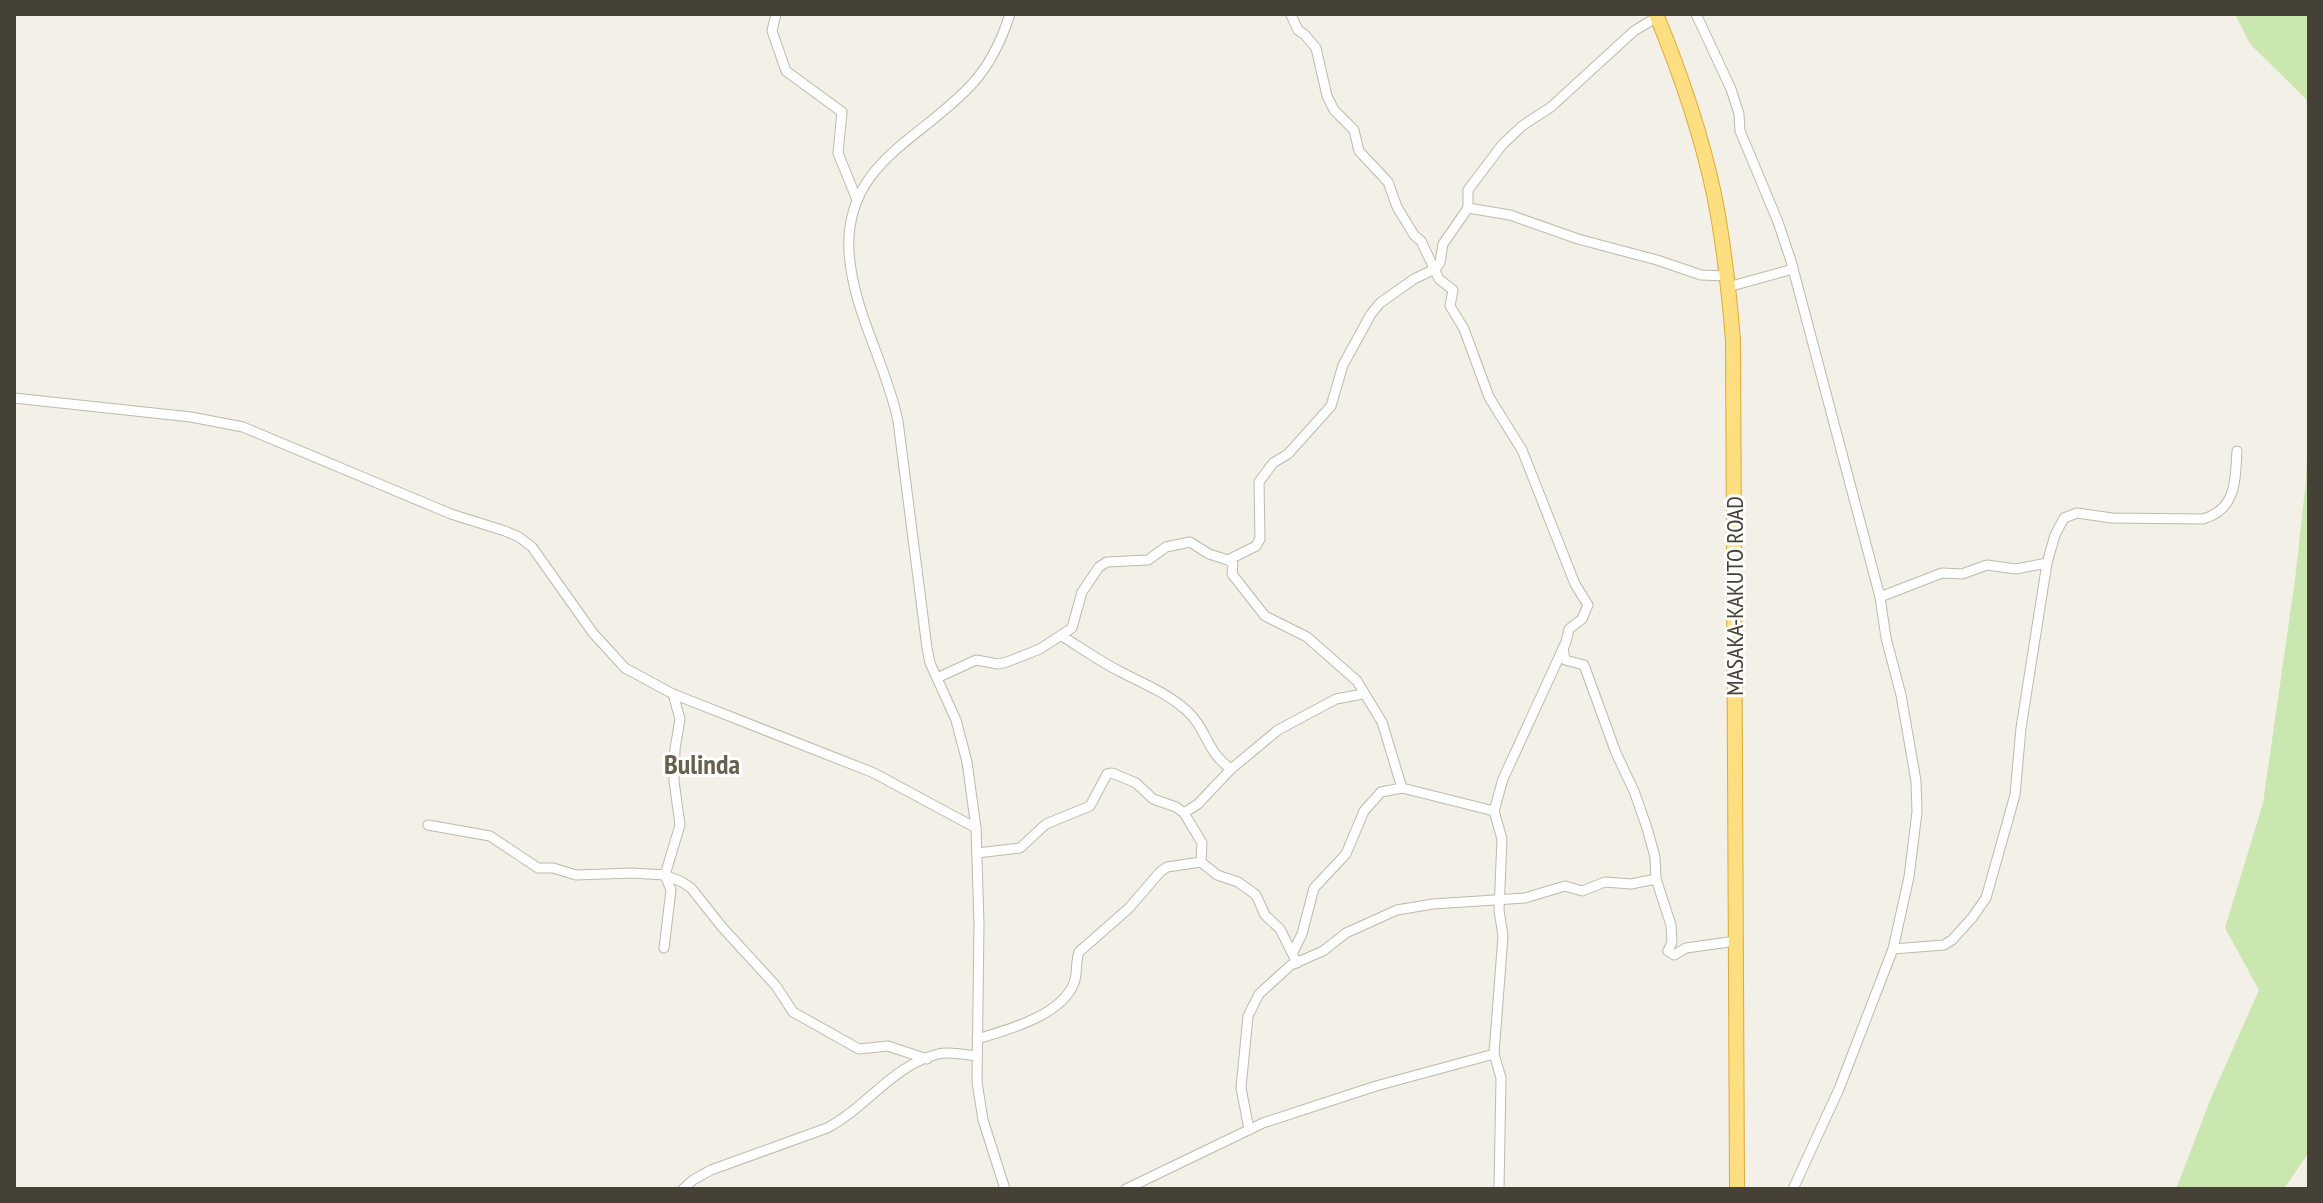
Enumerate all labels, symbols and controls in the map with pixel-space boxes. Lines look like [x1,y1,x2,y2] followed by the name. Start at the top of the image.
[1719,496,1750,696] street label: MASAKA-KAKUTO ROAD
[664,745,740,782] district label: Bulinda

